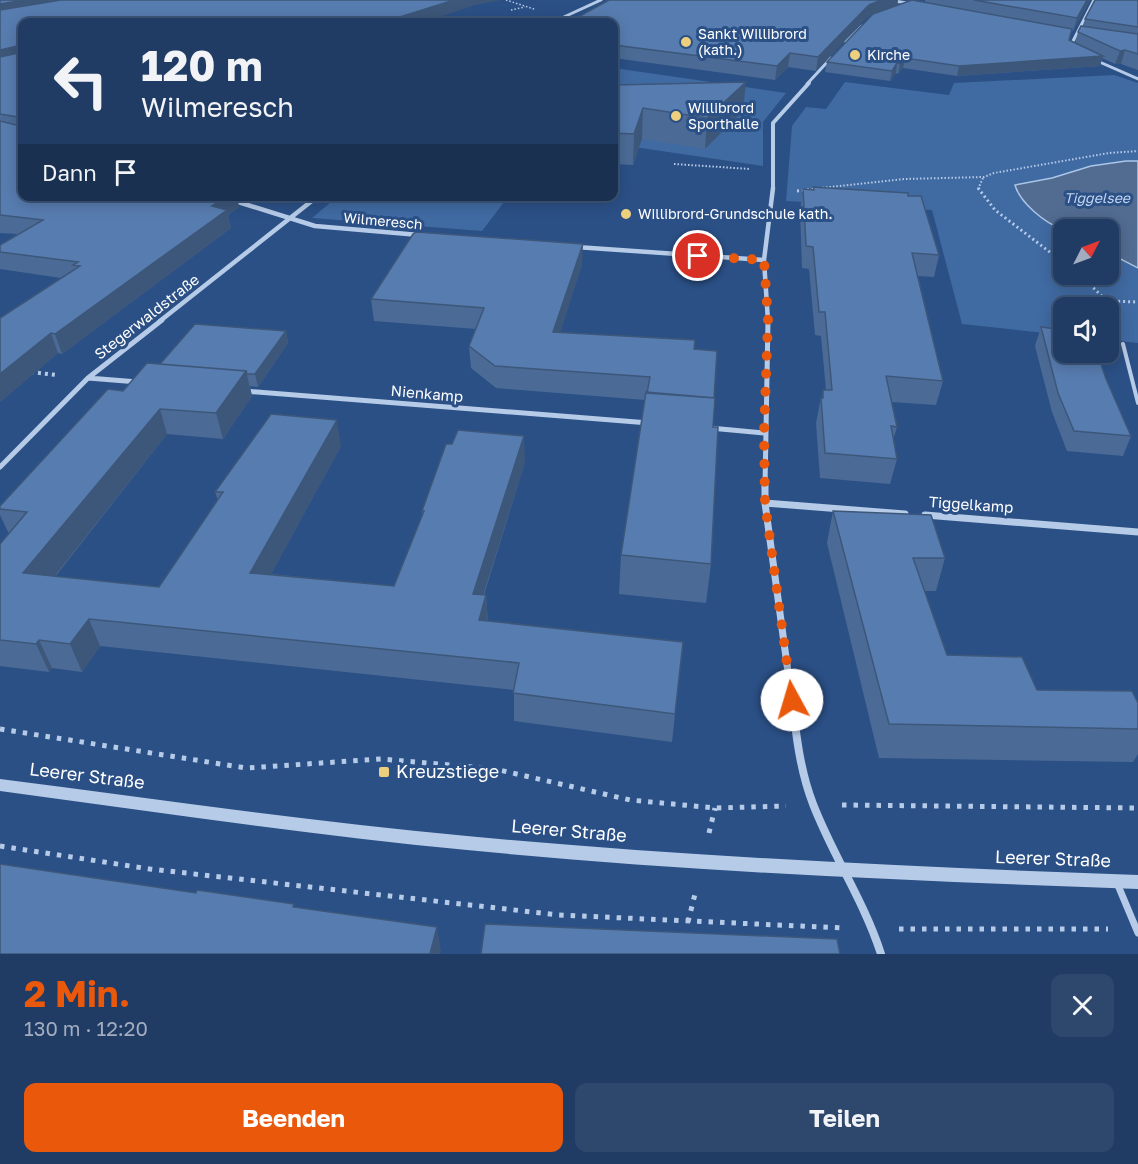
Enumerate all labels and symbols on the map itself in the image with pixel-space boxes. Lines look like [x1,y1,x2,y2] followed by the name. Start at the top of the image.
[698,25,807,58] place label: Sankt Willibrord (kath.)
[679,35,693,49] marker: Sankt Willibrord (kath.)
[867,46,910,63] place label: Kirche
[848,48,862,62] marker: Kirche
[688,99,759,132] place label: Willibrord Sporthalle
[669,109,683,123] marker: Willibrord Sporthalle
[1064,189,1131,206] water label: Tiggelsee
[638,205,833,222] place label: Willibrord-Grundschule kath.
[619,207,633,221] marker: Willibrord-Grundschule kath.
[343,209,423,232] street label: Wilmeresch
[1053,219,1119,285] north arrow
[672,230,723,281] pin
[90,270,203,363] street label: Stegerwaldstraße
[390,381,464,405] street label: Nienkamp
[928,492,1014,516] street label: Tiggelkamp
[760,668,824,732] position arrow
[28,757,146,793] street label: Leerer Straße
[396,760,499,782] place label: Kreuzstiege
[377,765,391,779] marker: Kreuzstiege
[510,814,628,846] street label: Leerer Straße
[995,845,1111,871] street label: Leerer Straße

